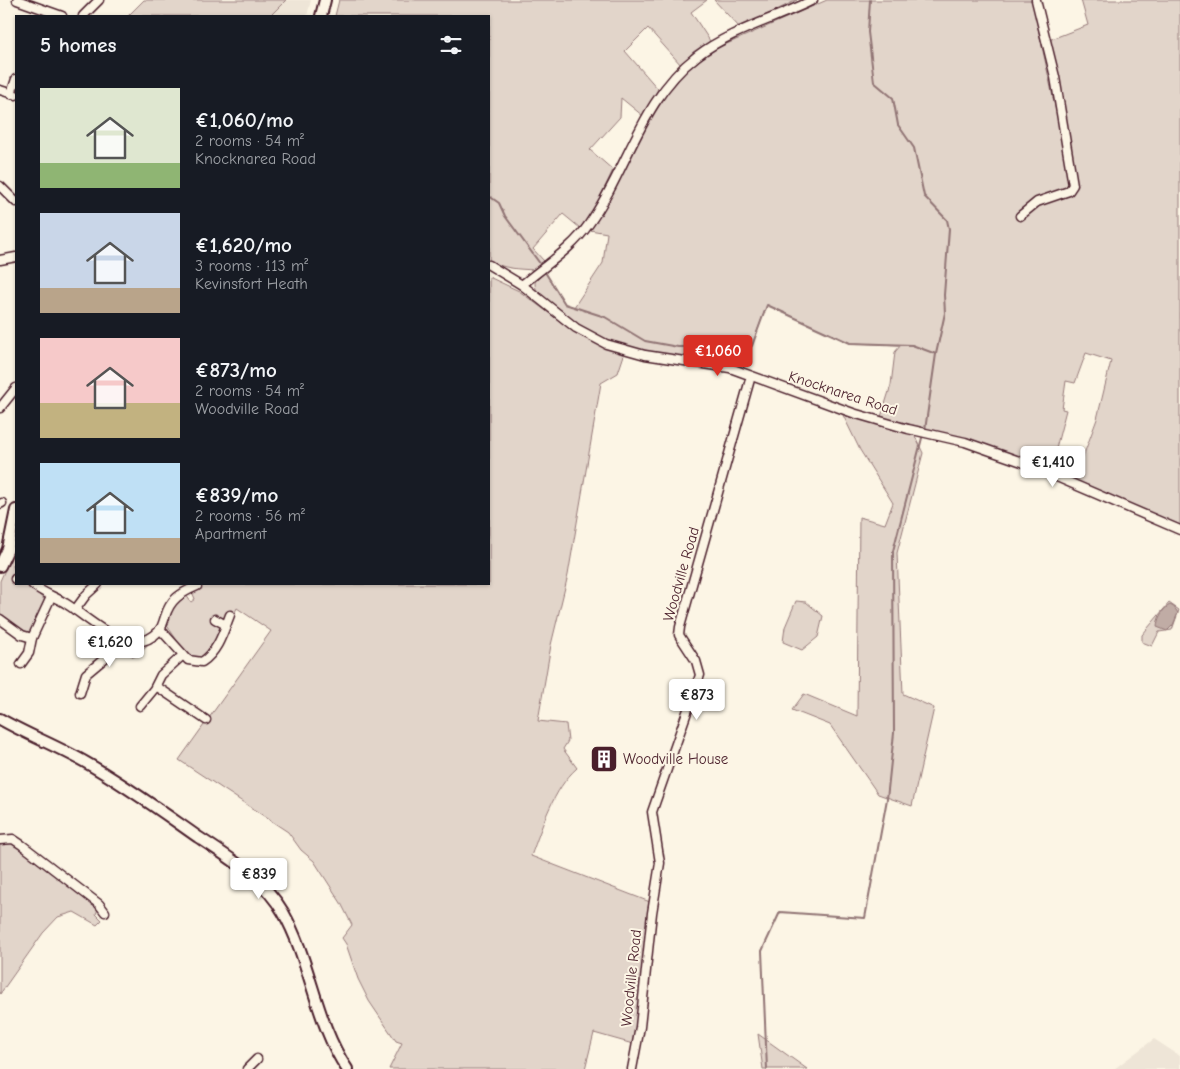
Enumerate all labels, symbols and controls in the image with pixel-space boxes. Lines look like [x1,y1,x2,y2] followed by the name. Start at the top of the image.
[437,31,465,59] icon: filters
[40,33,117,57] text: 5 homes
[80,108,140,168] icon: home
[195,108,294,132] text: €1,060/mo
[195,132,304,150] text: 2 rooms · 54 m²
[195,150,316,168] text: Knocknarea Road
[80,233,140,293] icon: home
[195,233,292,257] text: €1,620/mo
[195,257,308,275] text: 3 rooms · 113 m²
[195,275,308,293] text: Kevinsfort Heath
[677,334,759,377] pin: €1,060
[694,342,742,360] text: €1,060
[80,358,140,418] icon: home
[195,358,277,382] text: €873/mo
[786,367,900,419] street label: Knocknarea Road
[195,382,304,400] text: 2 rooms · 54 m²
[195,400,299,418] text: Woodville Road
[1012,446,1094,488] pin: €1,410
[1031,453,1075,471] text: €1,410
[80,483,140,543] icon: home
[195,483,278,507] text: €839/mo
[195,507,305,525] text: 2 rooms · 56 m²
[195,525,267,543] text: Apartment
[659,525,703,623] street label: Woodville Road
[69,626,151,668] pin: €1,620
[87,633,133,651] text: €1,620
[667,678,727,721] pin: €873
[680,686,714,704] text: €873
[589,744,619,774] building icon: Woodville House
[623,750,729,768] place label: Woodville House
[229,858,289,900] pin: €839
[241,865,277,883] text: €839
[617,929,645,1027] street label: Woodville Road

